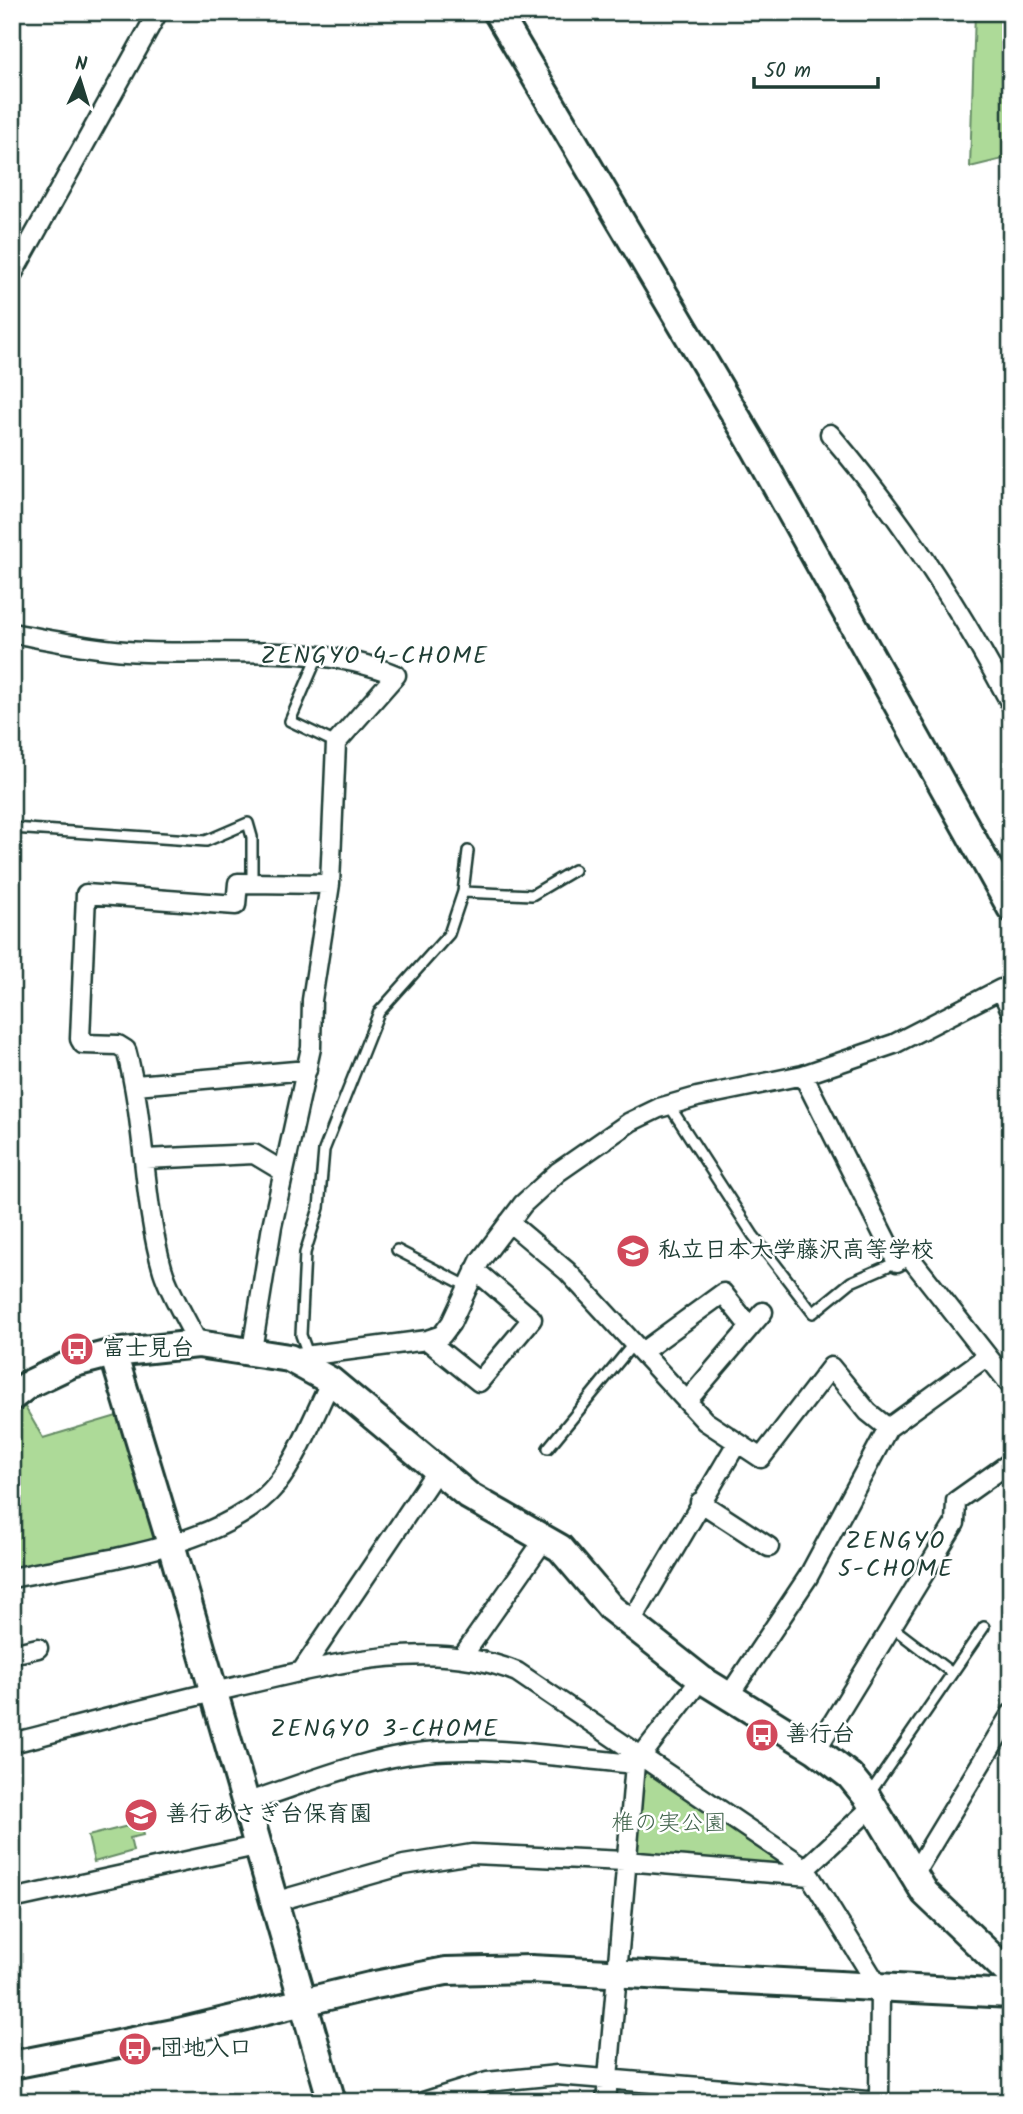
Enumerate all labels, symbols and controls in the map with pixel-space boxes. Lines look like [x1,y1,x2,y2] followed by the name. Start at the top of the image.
[46,46,116,116] north arrow
[754,46,878,90] scale bar
[74,50,88,80] text: N
[764,55,811,88] text: 50 m
[261,637,489,676] district label: ZENGYO 4-CHOME
[614,1232,652,1270] school or university icon: 私立日本大学藤沢高等学校
[658,1233,934,1269] place label: 私立日本大学藤沢高等学校
[58,1330,96,1368] bus stop icon: 富士見台
[102,1331,194,1367] place label: 富士見台
[838,1522,954,1589] district label: ZENGYO 5-CHOME
[271,1710,499,1749] district label: ZENGYO 3-CHOME
[743,1716,781,1754] bus stop icon: 善行台
[786,1717,855,1753] place label: 善行台
[122,1796,160,1834] school or university icon: 善行あさぎ台保育園
[166,1797,372,1833] place label: 善行あさぎ台保育園
[612,1806,727,1842] park label: 椎の実公園
[116,2030,154,2068] bus stop icon: 団地入口
[160,2031,252,2067] place label: 団地入口

